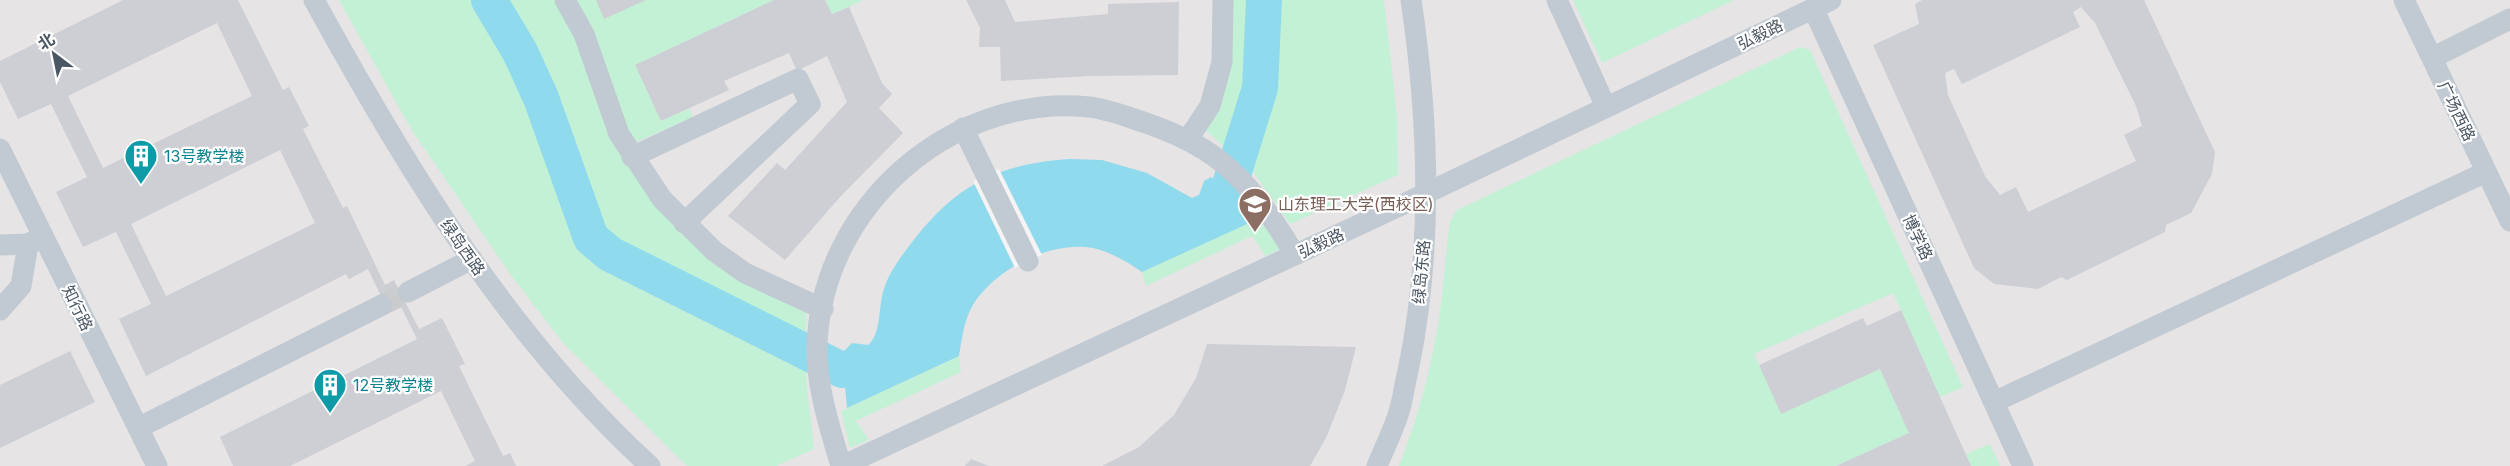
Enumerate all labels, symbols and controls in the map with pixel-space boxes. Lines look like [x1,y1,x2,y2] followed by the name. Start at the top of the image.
[1734,14,1786,54] street label: 弘毅路
[24,24,84,84] north arrow
[34,29,58,54] text: 北
[2434,78,2480,144] street label: 广场西路
[123,138,159,185] building icon: 13号教学楼
[164,146,244,166] place label: 13号教学楼
[1237,186,1273,233] school or university icon: 山东理工大学(西校区)
[1278,194,1434,214] place label: 山东理工大学(西校区)
[1899,211,1937,263] street label: 博学路
[436,215,490,279] street label: 绿岛西路
[1295,224,1347,262] street label: 弘毅路
[1408,239,1434,305] street label: 绿岛东路
[58,282,98,334] street label: 知行路
[312,367,348,414] building icon: 12号教学楼
[353,375,433,395] place label: 12号教学楼

